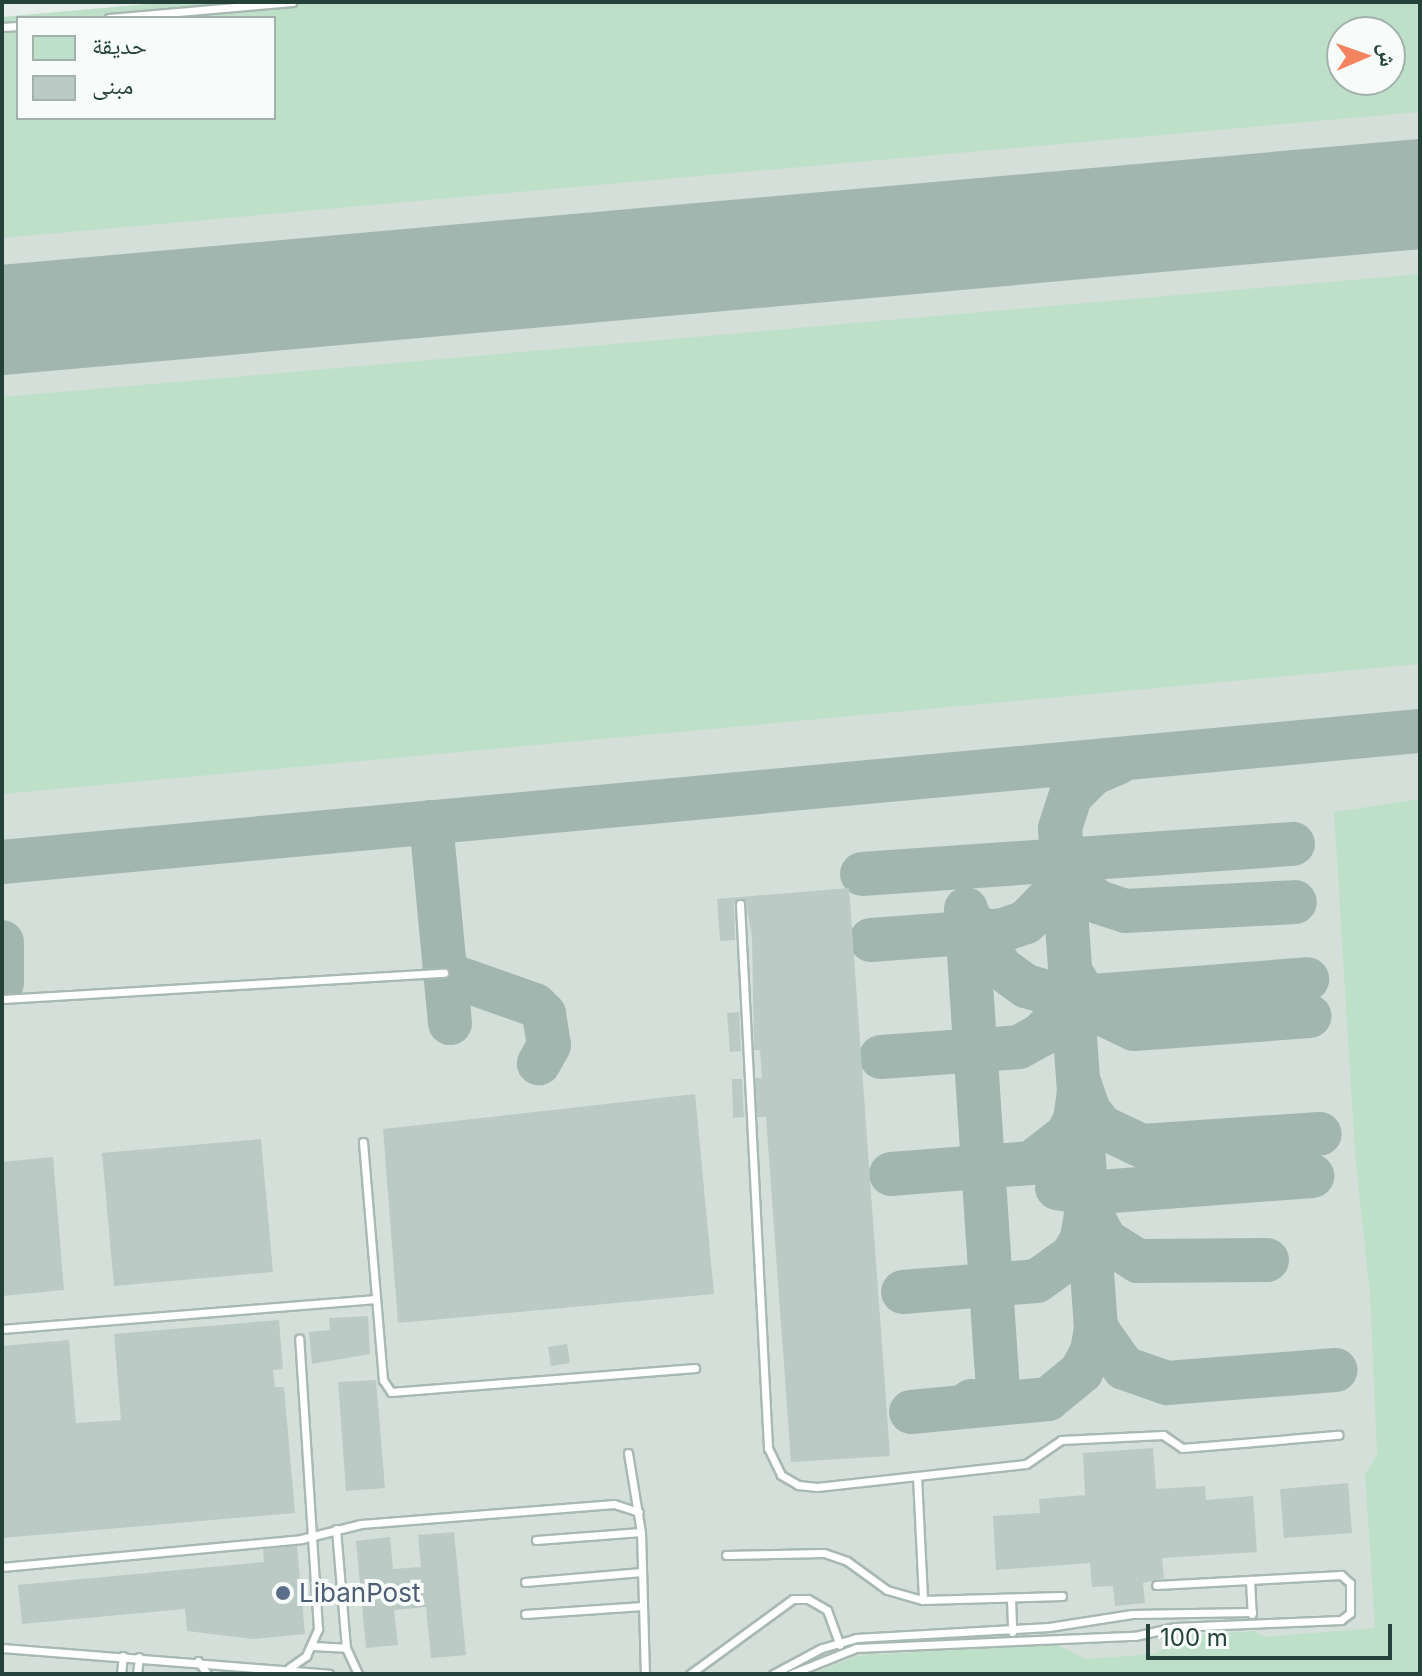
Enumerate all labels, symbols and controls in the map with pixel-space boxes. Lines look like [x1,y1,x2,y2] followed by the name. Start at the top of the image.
[16,16,276,120] legend
[1326,16,1406,96] north arrow
[92,31,147,60] text: حديقة
[1375,43,1401,67] text: ش
[92,71,133,100] text: مبنى
[299,1577,420,1609] place label: LibanPost
[274,1584,292,1602] marker: LibanPost
[1150,1608,1396,1658] scale bar
[1160,1623,1228,1652] text: 100 m

